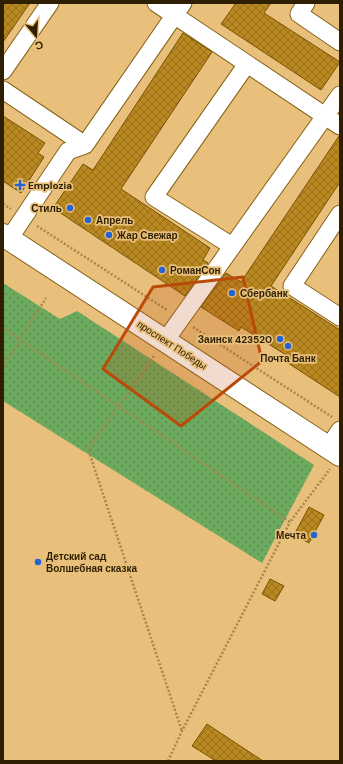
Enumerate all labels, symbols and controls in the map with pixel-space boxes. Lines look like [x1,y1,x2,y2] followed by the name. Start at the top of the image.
[16,16,56,56] north arrow
[33,38,45,53] text: С
[28,179,72,192] place label: Emplozia
[15,180,25,190] marker: Emplozia
[31,202,62,215] place label: Стиль
[65,203,75,213] marker: Стиль
[96,214,133,227] place label: Апрель
[83,215,93,225] marker: Апрель
[116,229,178,242] place label: Жар Свежар
[104,230,114,240] marker: Жар Свежар
[170,264,221,277] place label: РоманСон
[157,265,167,275] marker: РоманСон
[240,287,289,300] place label: Сбербанк
[227,288,237,298] marker: Сбербанк
[135,317,209,373] street label: проспект Победы
[198,333,272,346] place label: Заинск 423520
[275,334,285,344] marker: Заинск 423520
[283,341,293,351] marker: Почта Банк
[260,352,317,365] place label: Почта Банк
[276,529,306,542] place label: Мечта
[309,530,319,540] marker: Мечта
[46,550,137,575] place label: Детский сад Волшебная сказка
[33,557,43,567] marker: Детский сад Волшебная сказка

